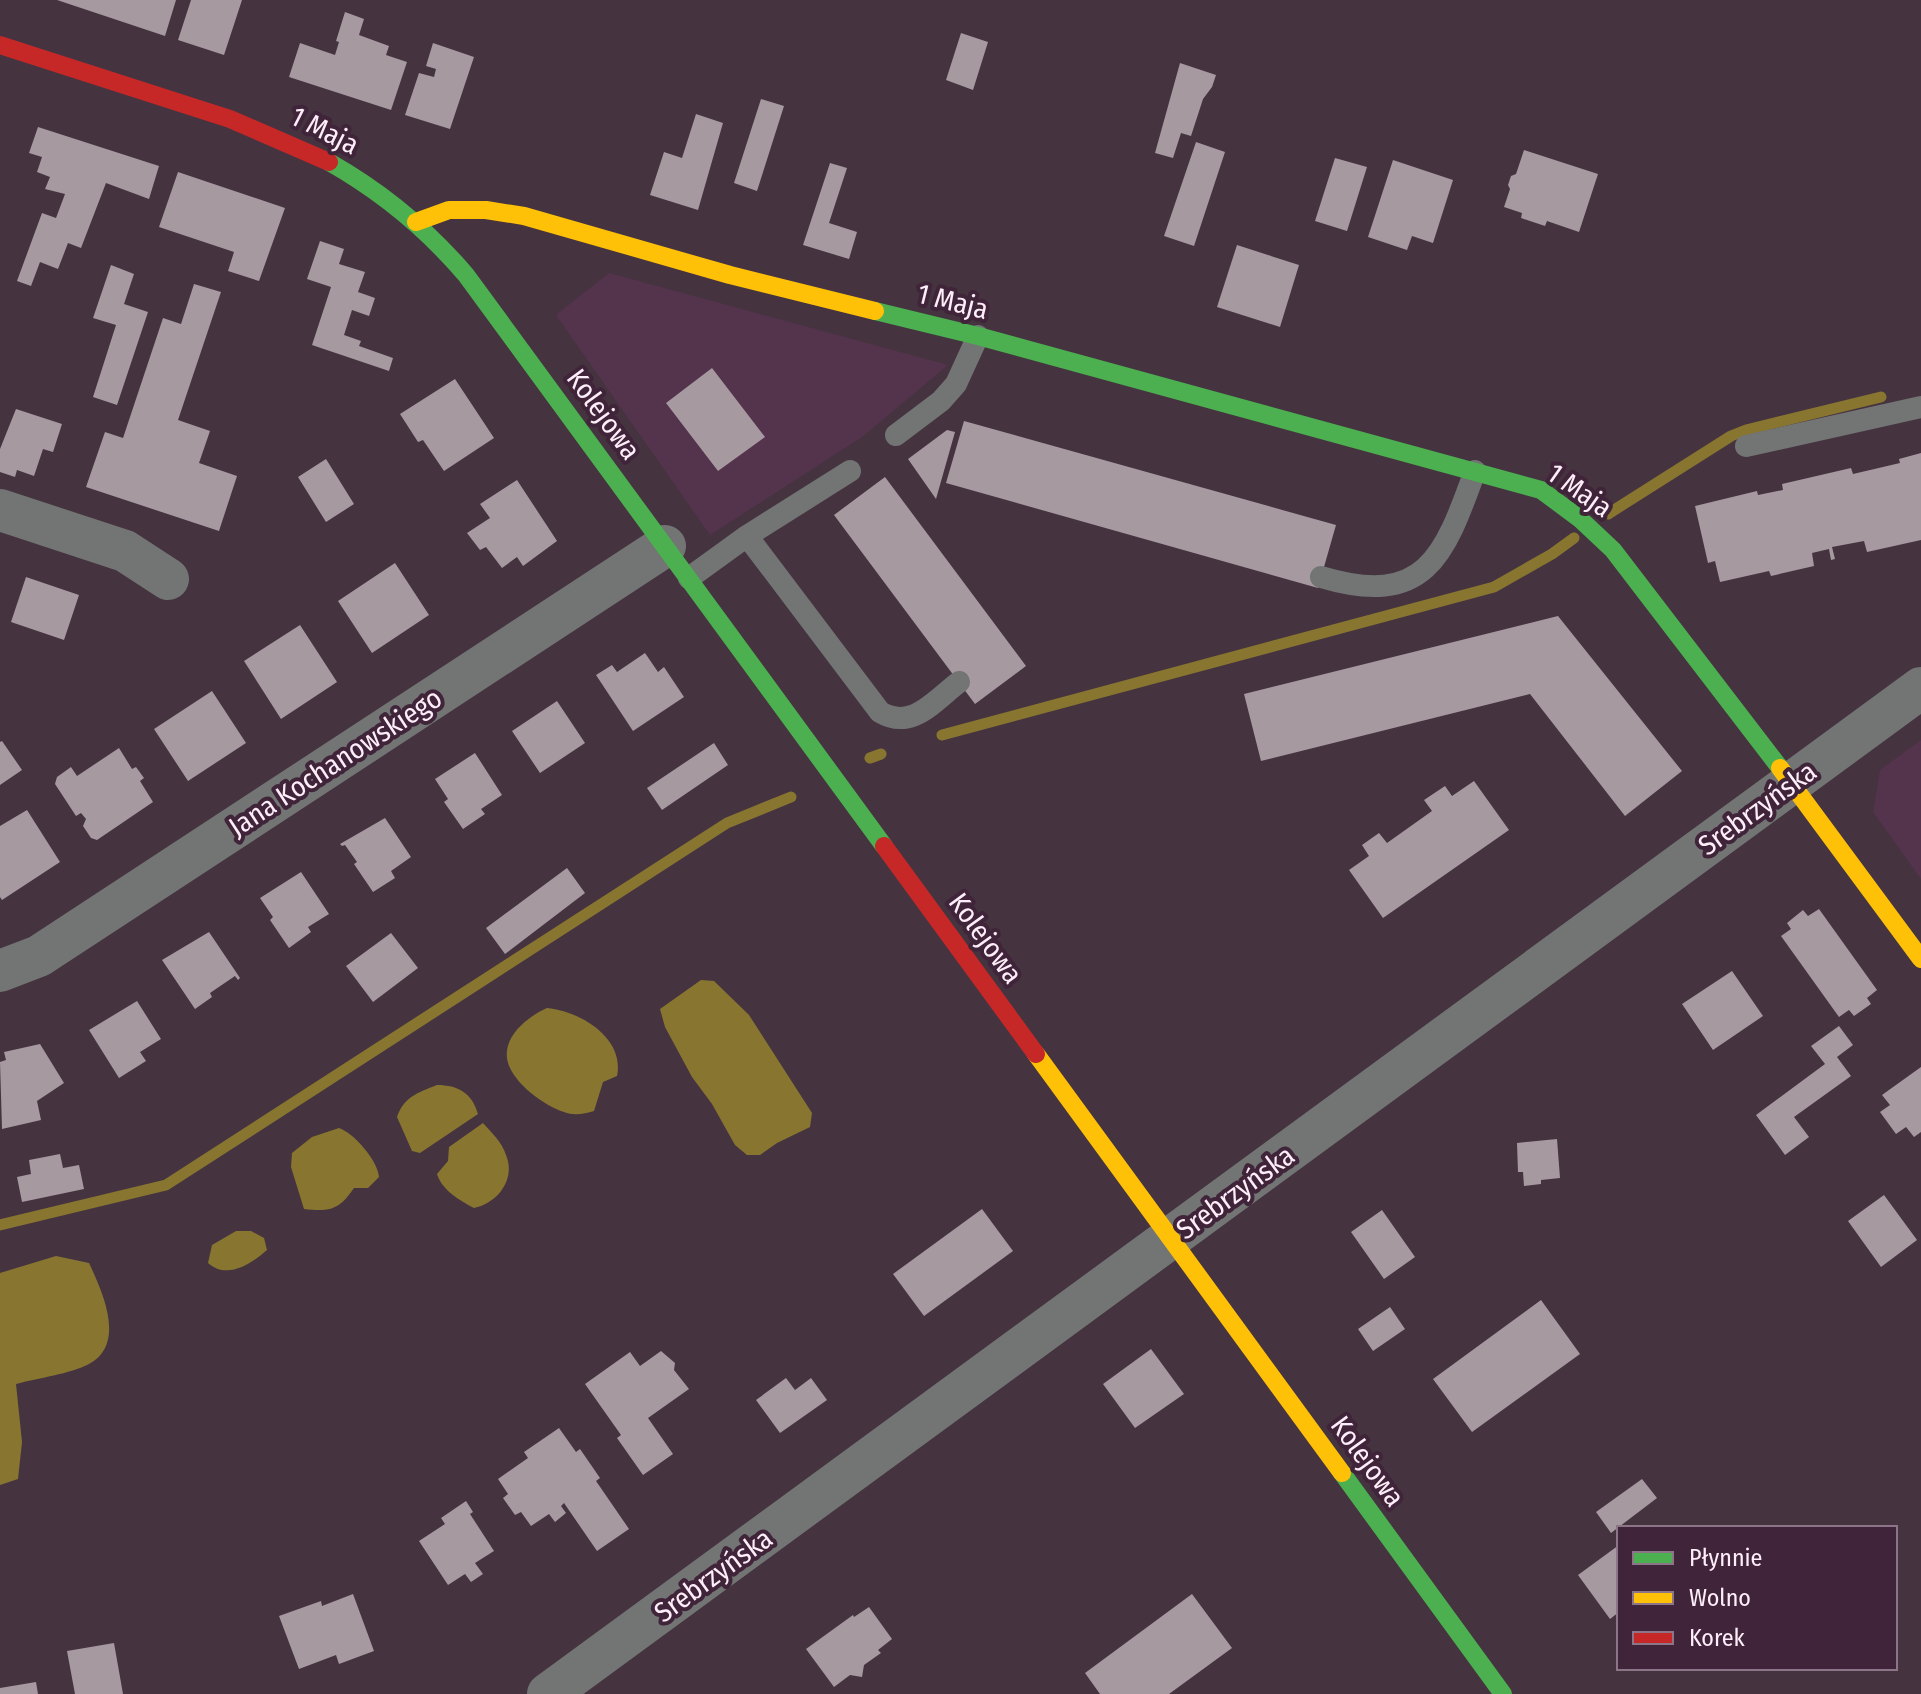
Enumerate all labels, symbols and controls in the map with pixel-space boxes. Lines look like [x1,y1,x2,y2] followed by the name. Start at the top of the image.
[285,99,364,161] street label: 1 Maja
[914,277,992,326] street label: 1 Maja
[560,363,647,466] street label: Kolejowa
[1541,456,1619,524] street label: 1 Maja
[223,681,448,844] street label: Jana Kochanowskiego
[1692,755,1823,862] street label: Srebrzyńska
[942,887,1029,990] street label: Kolejowa
[1170,1139,1301,1246] street label: Srebrzyńska
[1324,1410,1411,1513] street label: Kolejowa
[648,1522,779,1629] street label: Srebrzyńska
[1617,1526,1897,1670] legend
[1689,1544,1762,1572] text: Płynnie
[1689,1584,1751,1612] text: Wolno
[1689,1624,1746,1652] text: Korek

